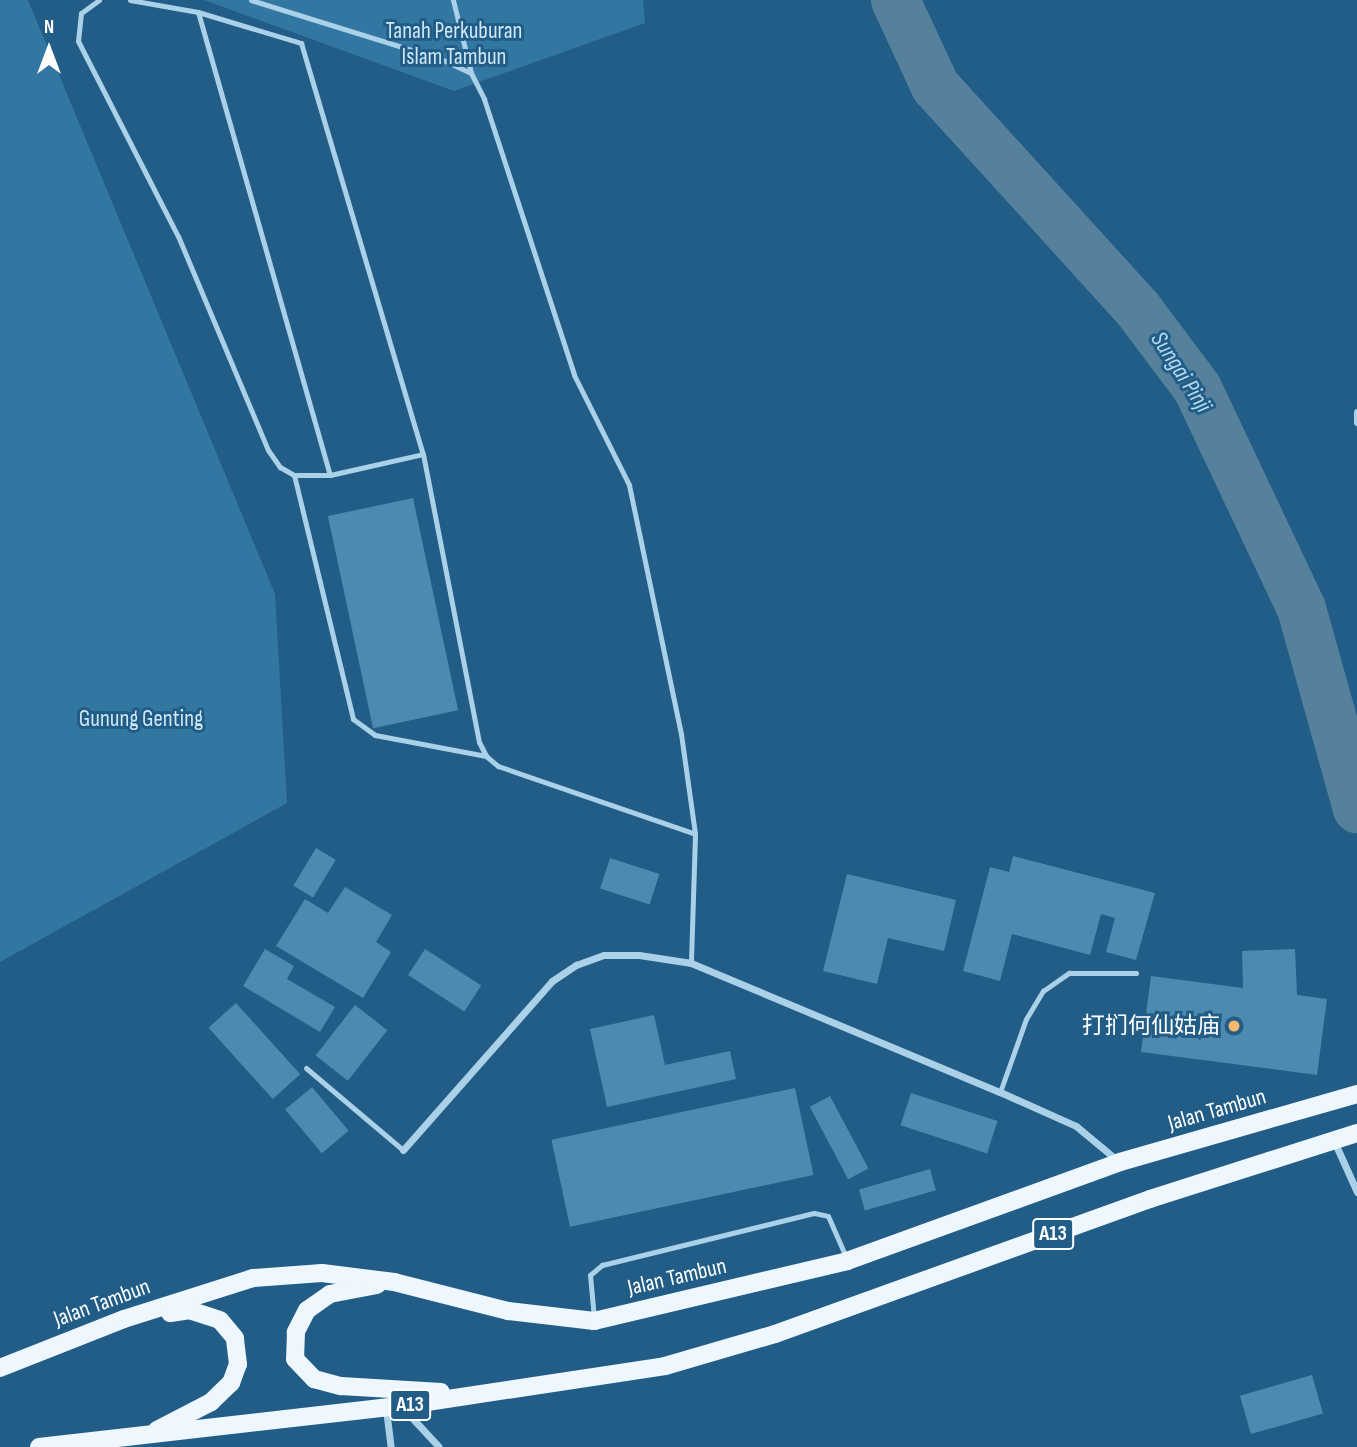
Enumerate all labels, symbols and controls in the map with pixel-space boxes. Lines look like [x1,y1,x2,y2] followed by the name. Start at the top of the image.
[14,14,84,84] north arrow
[44,16,54,39] text: N
[386,17,522,71] park label: Tanah Perkuburan Islam Tambun
[1144,326,1218,418] water label: Sungai Pinji
[79,705,203,733] park label: Gunung Genting
[1082,1012,1220,1040] place label: 打扪何仙姑庙
[1226,1018,1242,1034] marker: 打扪何仙姑庙
[1165,1083,1269,1137] street label: Jalan Tambun
[1032,1216,1074,1252] road number: A13
[625,1252,729,1302] street label: Jalan Tambun
[50,1273,154,1333] street label: Jalan Tambun
[389,1388,431,1422] road number: A13

